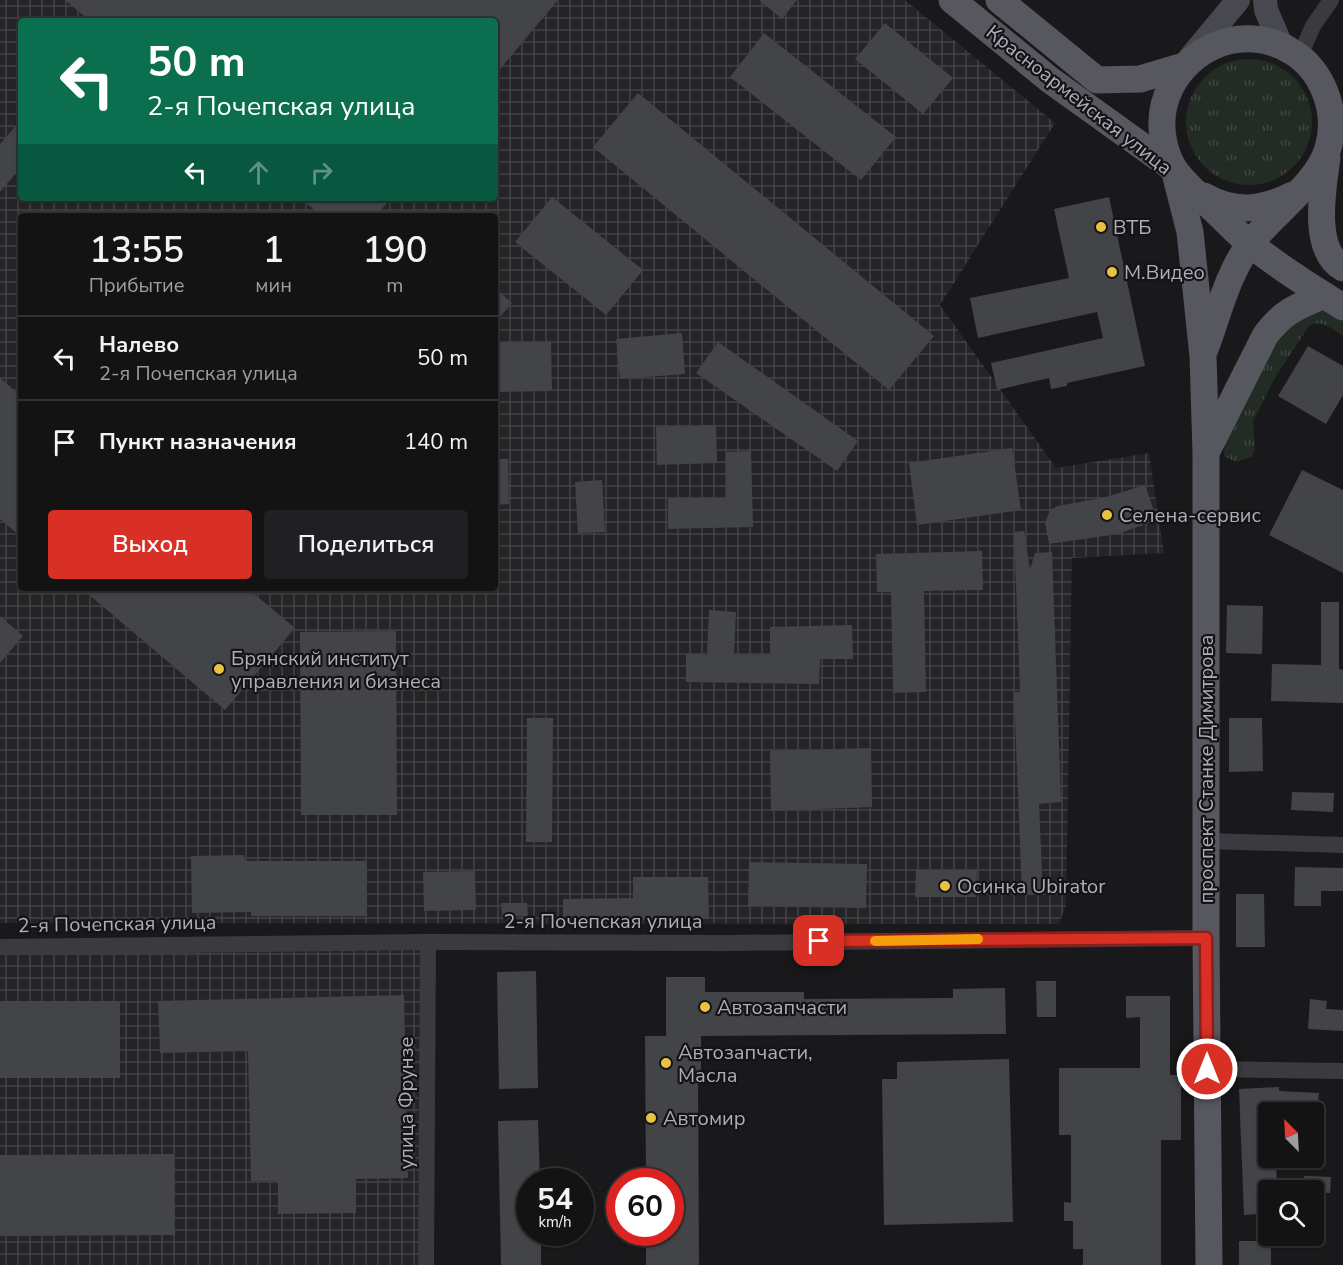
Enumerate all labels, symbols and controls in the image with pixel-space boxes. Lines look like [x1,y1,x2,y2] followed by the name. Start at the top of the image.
[981,19,1177,181] street label: Красноармейская улица
[147,34,246,91] text: 50 m
[48,42,126,120] icon: left
[147,88,415,125] text: 2-я Почепская улица
[179,156,212,189] icon: left
[242,156,275,189] icon: ahead
[305,156,338,189] icon: right
[1113,214,1152,241] place label: ВТБ
[1094,220,1108,234] marker: ВТБ
[89,226,184,275] text: 13:55
[263,226,284,275] text: 1
[363,226,427,275] text: 190
[1124,259,1205,286] place label: М.Видео
[1105,265,1119,279] marker: М.Видео
[89,272,185,299] text: Прибытие
[255,272,292,299] text: мин
[386,272,403,299] text: m
[99,330,179,360] text: Налево
[48,342,81,375] icon: left
[417,343,468,373] text: 50 m
[99,360,298,387] text: 2-я Почепская улица
[48,426,81,459] icon: arrive
[99,427,297,457] text: Пункт назначения
[404,427,468,457] text: 140 m
[1119,502,1261,529] place label: Селена-сервис
[1100,508,1114,522] marker: Селена-сервис
[48,510,252,579] button: Выход
[264,510,468,579] button: Поделиться
[1193,635,1220,903] street label: проспект Станке Димитрова
[231,645,441,695] place label: Брянский институт управления и бизнеса
[212,662,226,676] marker: Брянский институт управления и бизнеса
[957,873,1105,900] place label: Осинка Ubirator
[938,879,952,893] marker: Осинка Ubirator
[504,908,702,935] street label: 2-я Почепская улица
[17,909,217,939] street label: 2-я Почепская улица
[793,915,844,966] pin
[802,924,835,957] icon: arrive
[717,994,847,1021] place label: Автозапчасти
[698,1000,712,1014] marker: Автозапчасти
[393,1037,420,1169] street label: улица Фрунзе
[1175,1037,1239,1101] position arrow
[678,1039,813,1089] place label: Автозапчасти, Масла
[659,1056,673,1070] marker: Автозапчасти, Масла
[1258,1102,1324,1168] north arrow
[1258,1102,1324,1246] map controls
[663,1105,746,1132] place label: Автомир
[644,1111,658,1125] marker: Автомир
[606,1168,684,1246] speed limit sign: 60
[537,1179,573,1220] text: 54
[1258,1180,1324,1246] button: search
[538,1212,572,1232] text: km/h

